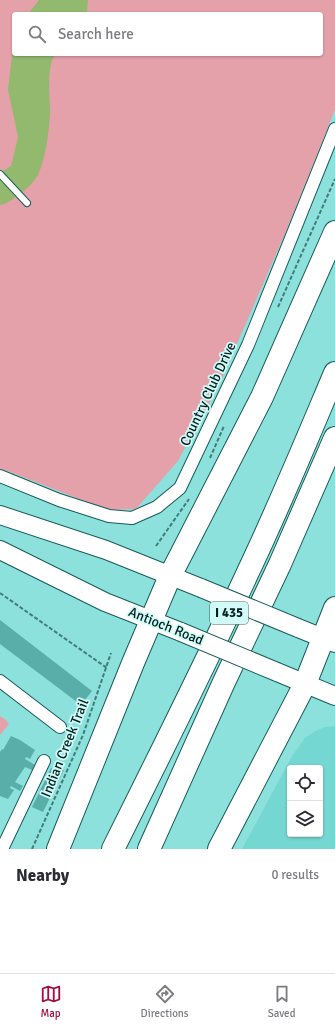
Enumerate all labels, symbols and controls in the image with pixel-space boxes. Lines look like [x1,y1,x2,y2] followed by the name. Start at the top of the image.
[12,12,323,56] search box
[26,23,48,45] icon: search
[58,25,134,43] text: Search here
[176,339,240,449] street label: Country Club Drive
[210,602,248,624] road number: I 435
[126,603,206,649] street label: Antioch Road
[38,696,92,800] street label: Indian Creek Trail
[287,765,323,837] map controls
[287,765,323,801] button: locate
[287,801,323,837] button: layers
[16,865,69,886] text: Nearby
[271,867,319,883] text: 0 results
[40,983,62,1020] tab: Map
[141,983,189,1020] tab: Directions
[268,983,295,1020] tab: Saved

